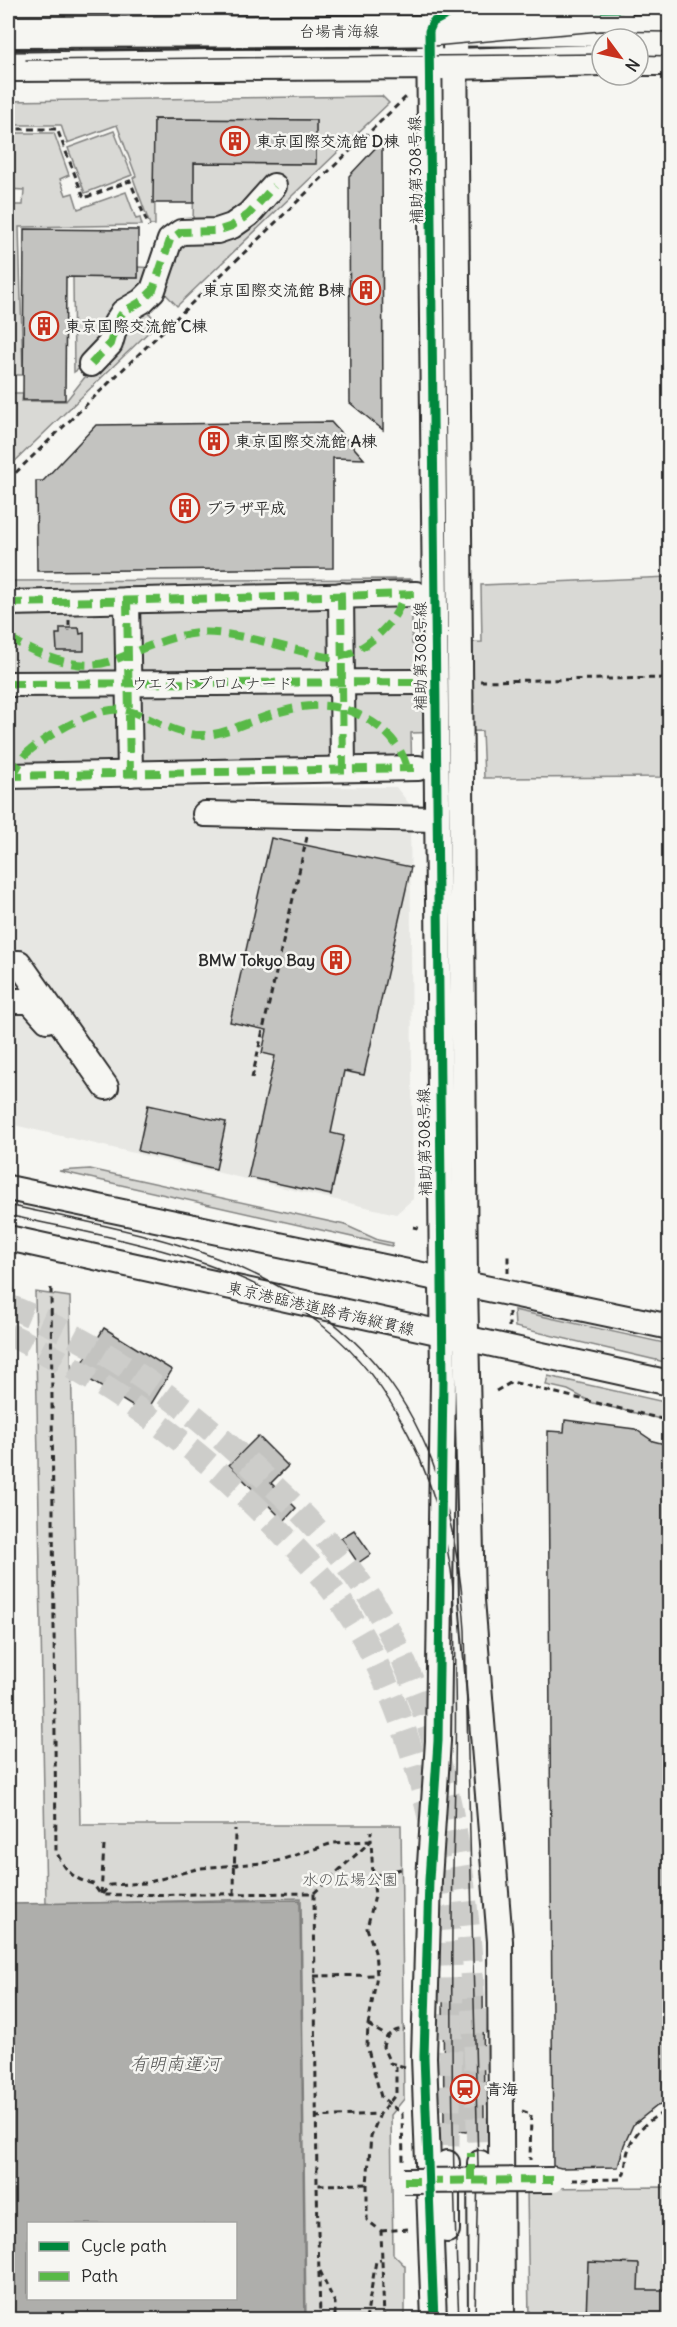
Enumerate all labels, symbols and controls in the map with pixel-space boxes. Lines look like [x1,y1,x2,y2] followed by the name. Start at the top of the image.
[299,21,379,41] street label: 台場青海線
[590,27,650,87] north arrow
[621,55,644,75] text: N
[404,115,426,225] street label: 補助第308号線
[219,125,251,157] building icon: 東京国際交流館 D棟
[256,131,400,151] place label: 東京国際交流館 D棟
[350,274,382,306] building icon: 東京国際交流館 B棟
[203,280,346,300] place label: 東京国際交流館 B棟
[28,310,60,342] building icon: 東京国際交流館 C棟
[65,316,208,336] place label: 東京国際交流館 C棟
[198,425,230,457] building icon: 東京国際交流館 A棟
[235,431,378,451] place label: 東京国際交流館 A棟
[169,492,201,524] building icon: プラザ平成
[206,498,286,518] place label: プラザ平成
[410,602,430,710] street label: 補助第308号線
[131,673,293,693] street label: ウエストプロムナード
[320,944,352,976] building icon: BMW Tokyo Bay
[198,950,315,971] place label: BMW Tokyo Bay
[413,1087,435,1197] street label: 補助第308号線
[225,1277,417,1339] street label: 東京港臨港道路青海縦貫線
[302,1869,398,1889] park label: 水の広場公園
[130,2052,223,2075] water label: 有明南運河
[449,2073,481,2105] station icon: 青海
[486,2079,518,2099] place label: 青海
[27,2222,237,2300] legend
[81,2234,167,2257] text: Cycle path
[81,2264,118,2287] text: Path

